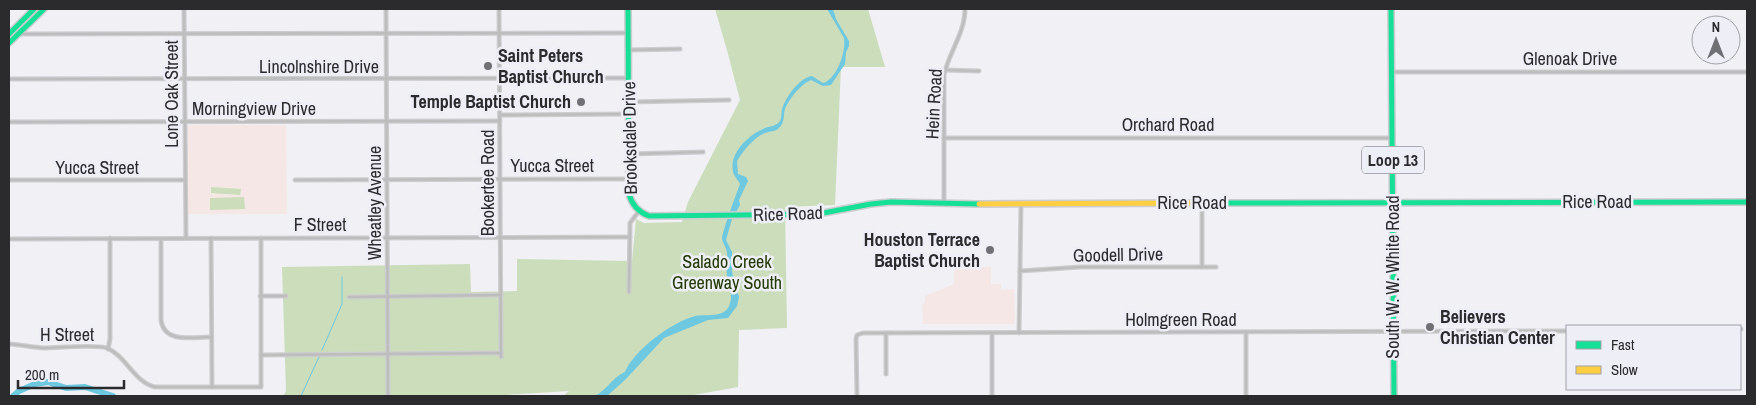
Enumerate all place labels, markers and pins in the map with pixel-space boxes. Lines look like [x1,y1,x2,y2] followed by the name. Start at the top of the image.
[498,43,604,89] place label: Saint Peters Baptist Church
[482,60,494,72] marker: Saint Peters Baptist Church
[411,89,571,114] place label: Temple Baptist Church
[575,96,587,108] marker: Temple Baptist Church
[864,227,980,273] place label: Houston Terrace Baptist Church
[984,244,996,256] marker: Houston Terrace Baptist Church
[1440,304,1555,350] place label: Believers Christian Center
[1424,321,1436,333] marker: Believers Christian Center

